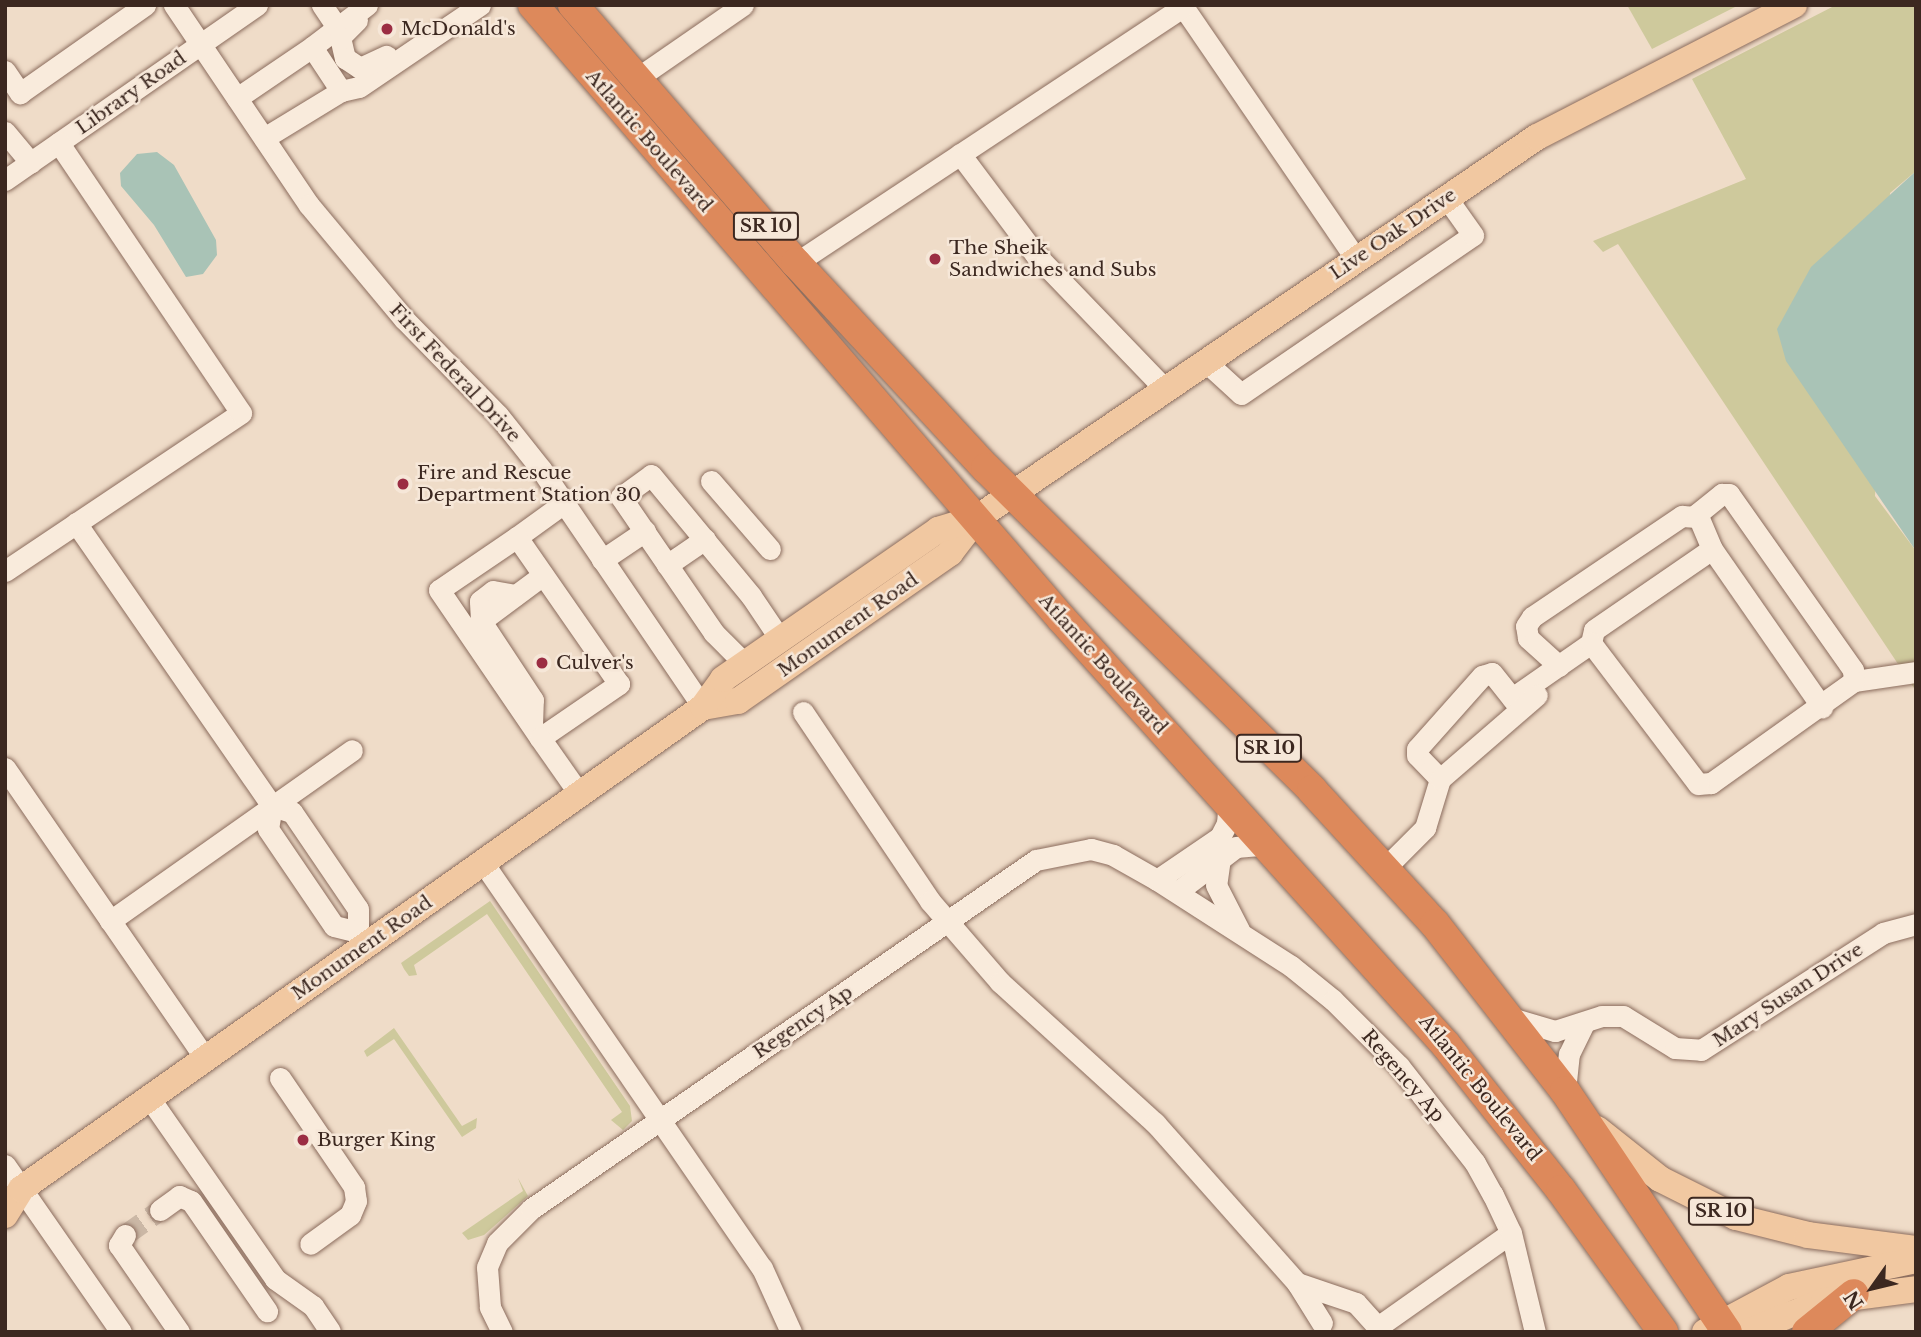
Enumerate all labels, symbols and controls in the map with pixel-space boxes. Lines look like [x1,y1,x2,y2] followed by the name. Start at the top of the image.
[401,18,516,40] place label: McDonald's
[379,21,395,37] marker: McDonald's
[71,47,191,139] street label: Library Road
[581,65,717,217] street label: Atlantic Boulevard
[1325,183,1461,285] street label: Live Oak Drive
[731,211,801,240] road number: SR 10
[949,237,1156,281] place label: The Sheik Sandwiches and Subs
[927,251,943,267] marker: The Sheik Sandwiches and Subs
[385,299,525,447] street label: First Federal Drive
[417,462,641,506] place label: Fire and Rescue Department Station 30
[395,476,411,492] marker: Fire and Rescue Department Station 30
[773,568,923,682] street label: Monument Road
[1034,589,1172,739] street label: Atlantic Boulevard
[556,652,634,674] place label: Culver's
[534,655,550,671] marker: Culver's
[1234,734,1304,762] road number: SR 10
[287,891,437,1005] street label: Monument Road
[1708,938,1868,1052] street label: Mary Susan Drive
[748,980,858,1064] street label: Regency Ap
[1414,1010,1546,1166] street label: Atlantic Boulevard
[1356,1025,1450,1127] street label: Regency Ap
[317,1129,436,1151] place label: Burger King
[295,1132,311,1148] marker: Burger King
[1686,1196,1756,1226] road number: SR 10
[1837,1253,1907,1323] north arrow
[1840,1286,1869,1314] text: N

